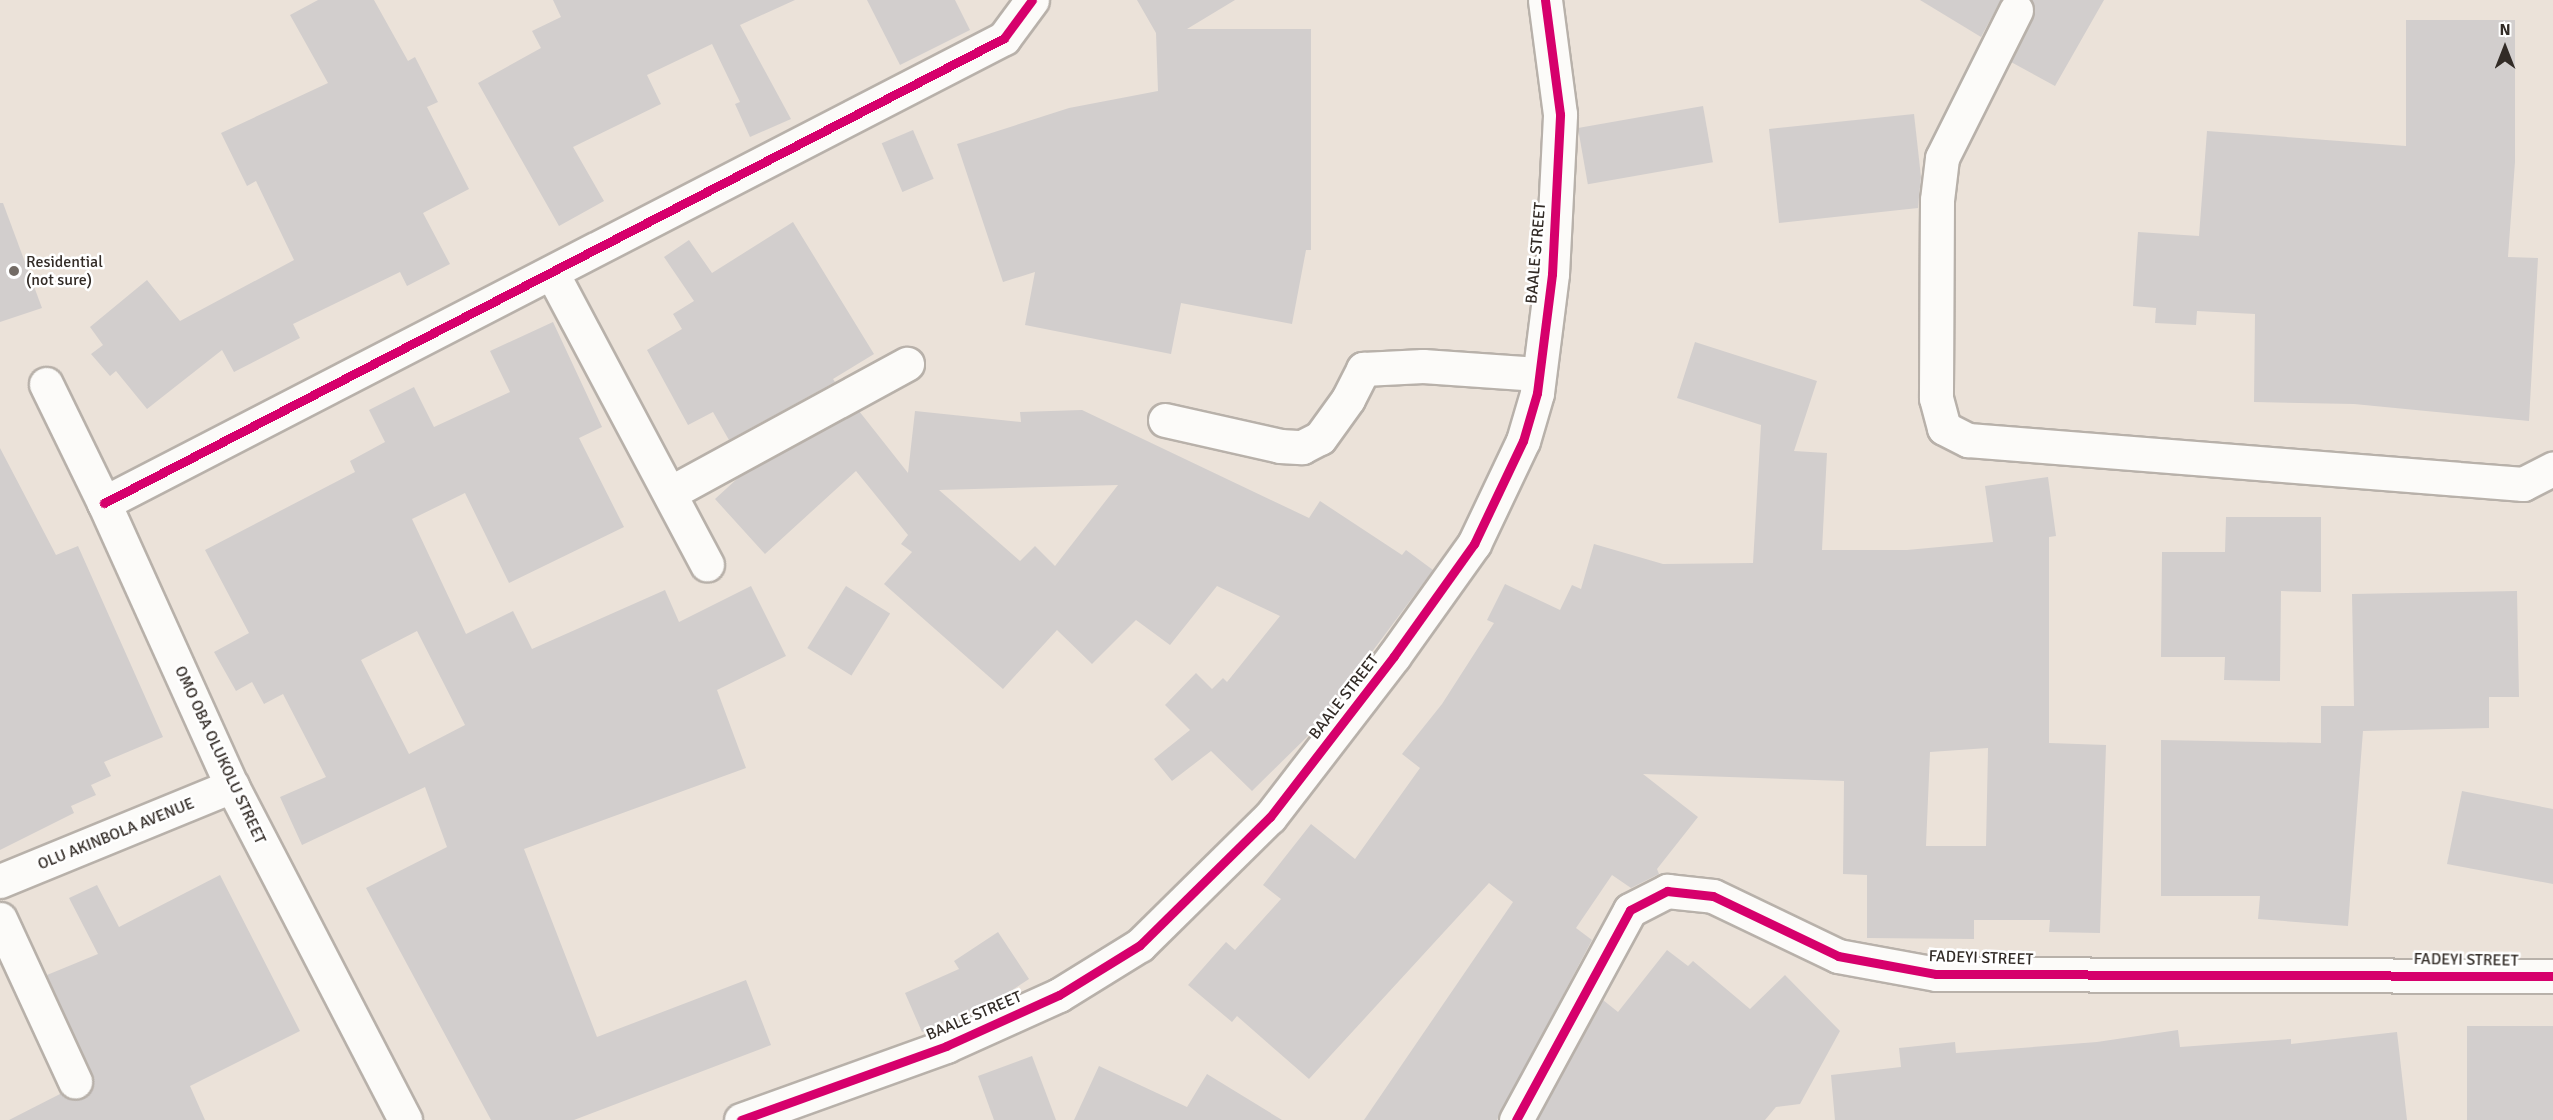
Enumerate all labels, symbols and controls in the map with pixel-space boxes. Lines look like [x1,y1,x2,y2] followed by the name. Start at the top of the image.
[2475,18,2535,78] north arrow
[2499,20,2511,40] text: N
[1522,201,1550,305] street label: BAALE STREET
[26,252,103,290] place label: Residential (not sure)
[7,264,21,278] marker: Residential (not sure)
[1305,651,1383,743] street label: BAALE STREET
[170,663,270,847] street label: OMO OBA OLUKOLU STREET
[35,794,197,874] street label: OLU AKINBOLA AVENUE
[1928,947,2034,969] street label: FADEYI STREET
[2413,949,2519,971] street label: FADEYI STREET
[923,987,1025,1045] street label: BAALE STREET

